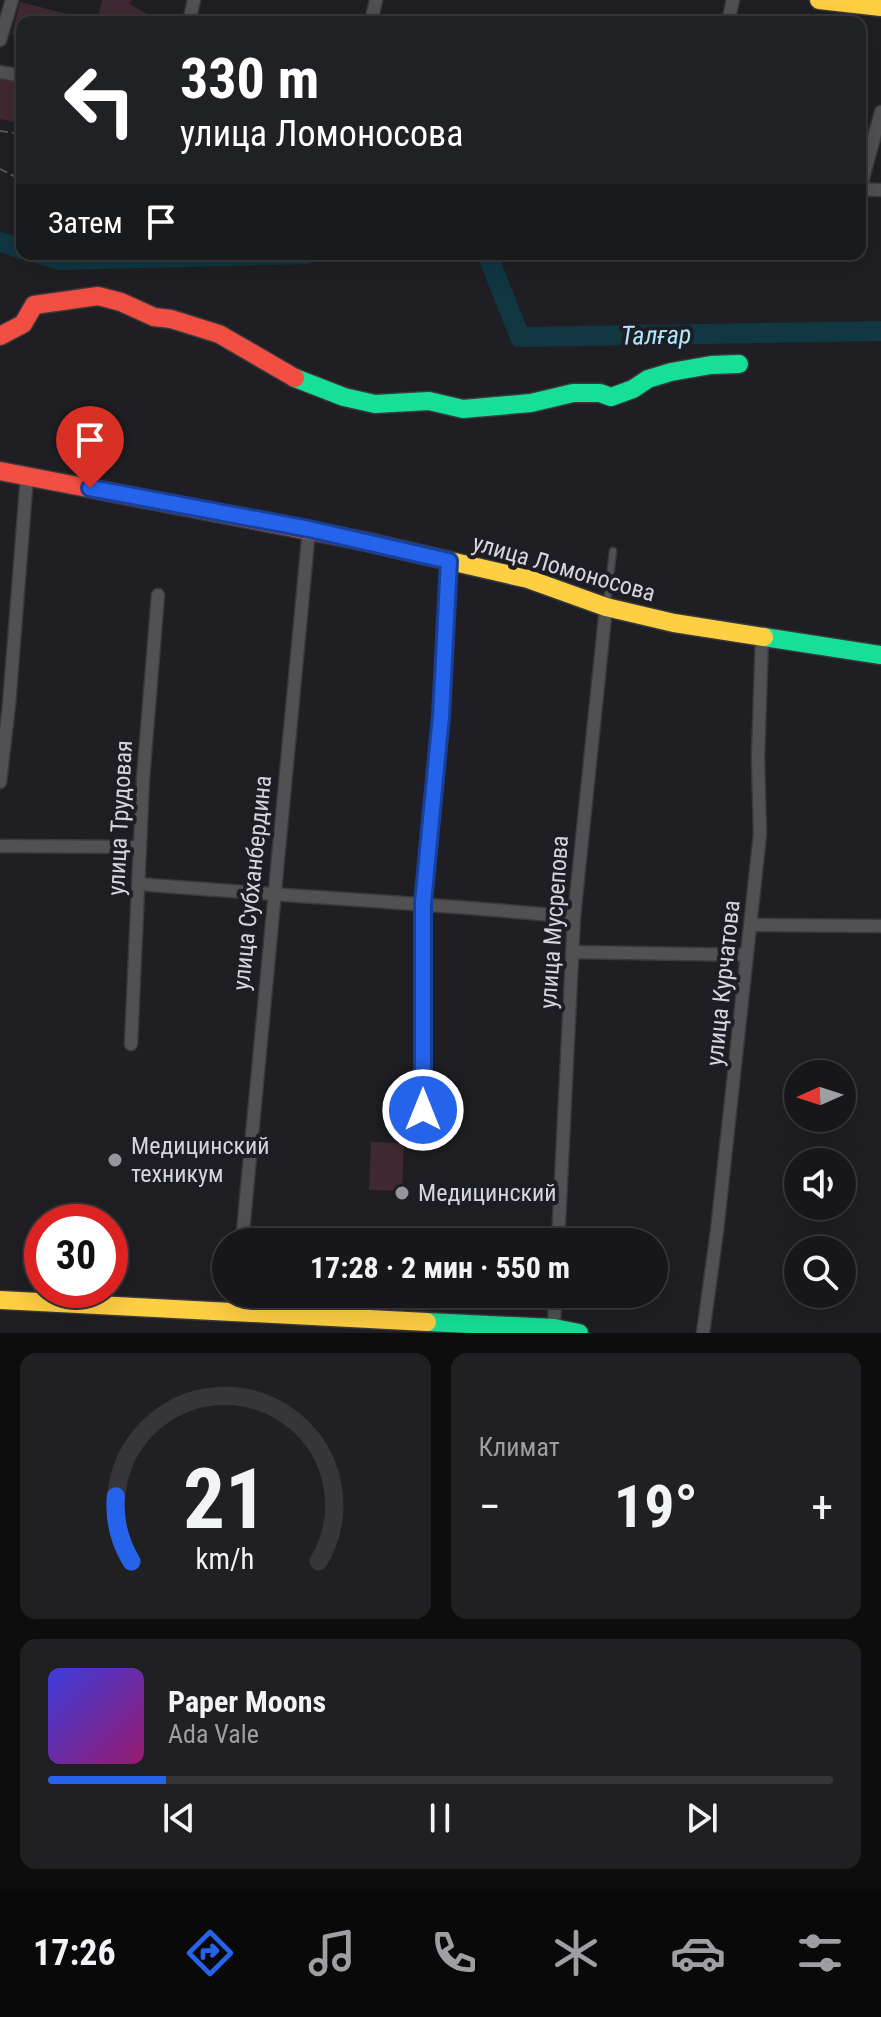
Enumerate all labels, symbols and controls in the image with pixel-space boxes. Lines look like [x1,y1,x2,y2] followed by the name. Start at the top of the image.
[180,46,319,112] text: 330 m
[48,48,152,152] icon: left
[180,113,463,155] text: улица Ломоносова
[139,200,183,244] icon: arrive
[48,205,123,240] text: Затем
[620,319,692,351] water label: Талғар
[56,406,124,488] pin
[68,418,112,462] icon: arrive
[469,529,659,607] street label: улица Ломоносова
[102,740,138,896] street label: улица Трудовая
[227,774,277,992] street label: улица Субханбердина
[534,834,574,1010] street label: улица Мусрепова
[700,899,746,1067] street label: улица Курчатова
[784,1060,856,1132] north arrow
[784,1060,856,1308] map controls
[381,1068,465,1152] position arrow
[131,1132,270,1188] place label: Медицинский техникум
[784,1148,856,1220] button: sound
[106,1151,124,1169] marker: Медицинский техникум
[418,1179,557,1207] place label: Медицинский
[393,1184,411,1202] marker: Медицинский
[24,1204,128,1308] speed limit sign: 30
[784,1236,856,1308] button: search
[310,1250,570,1285] text: 17:28 · 2 мин · 550 m
[479,1432,560,1462] text: Климат
[183,1451,267,1548] text: 21
[614,1471,698,1542] text: 19°
[479,1481,501,1533] text: −
[811,1481,833,1533] text: +
[196,1542,255,1576] text: km/h
[168,1684,326,1719] text: Paper Moons
[168,1719,259,1749] text: Ada Vale
[157,1796,201,1840] icon: previous
[418,1796,462,1840] icon: pause
[680,1796,724,1840] icon: next
[182,1925,238,1981] icon: directions
[304,1925,360,1981] icon: music
[426,1925,482,1981] icon: phone
[548,1925,604,1981] icon: climate
[670,1925,726,1981] icon: car
[792,1925,848,1981] icon: filters
[33,1932,116,1974] text: 17:26

